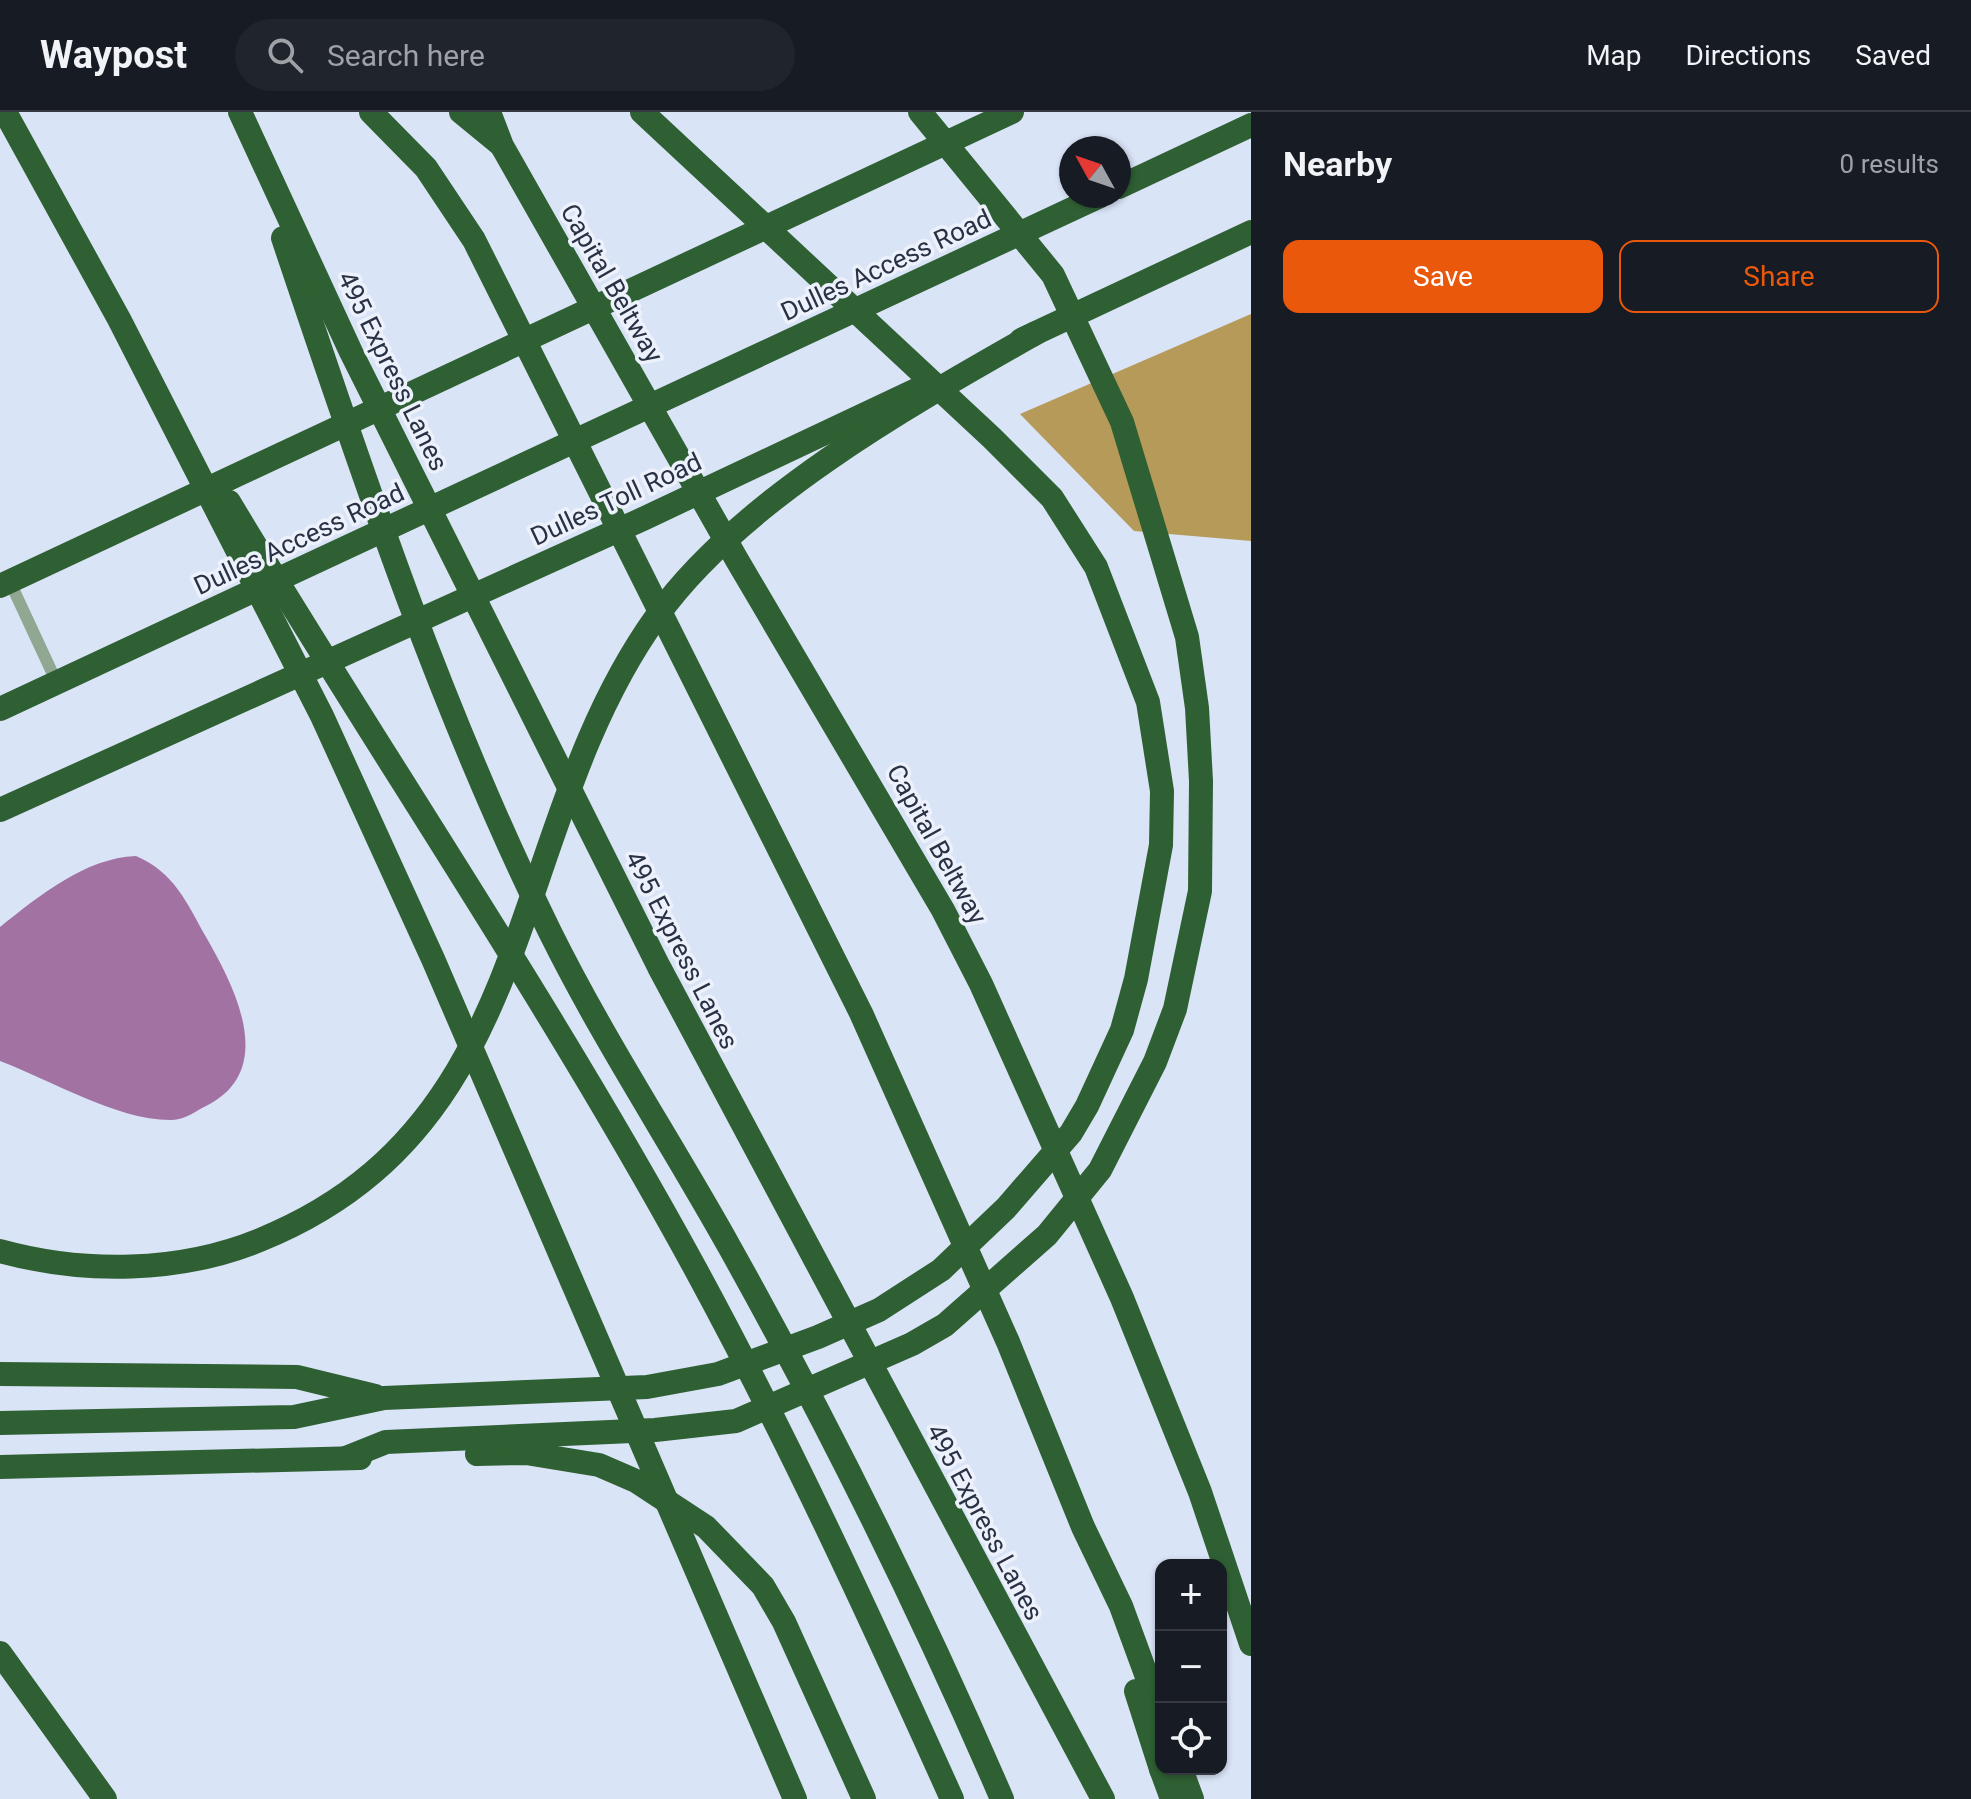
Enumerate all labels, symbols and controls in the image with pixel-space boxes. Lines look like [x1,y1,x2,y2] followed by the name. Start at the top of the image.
[235,19,795,91] search box
[40,33,187,77] text: Waypost
[263,33,307,77] icon: search
[327,38,485,73] text: Search here
[1586,39,1642,72] text: Map
[1686,39,1811,72] text: Directions
[1855,39,1931,72] text: Saved
[1059,136,1131,208] north arrow
[1283,144,1392,184] text: Nearby
[1840,149,1939,179] text: 0 results
[555,198,669,368] street label: Capital Beltway
[776,203,996,327] street label: Dulles Access Road
[1283,240,1603,313] button: Save
[1619,240,1939,313] button: Share
[332,266,454,476] street label: 495 Express Lanes
[526,446,706,552] street label: Dulles Toll Road
[189,477,409,601] street label: Dulles Access Road
[881,759,993,929] street label: Capital Beltway
[619,846,745,1054] street label: 495 Express Lanes
[921,1419,1049,1625] street label: 495 Express Lanes
[1155,1559,1227,1775] map controls
[1155,1559,1227,1631] button: +
[1155,1631,1227,1703] button: −
[1155,1703,1227,1775] button: locate

